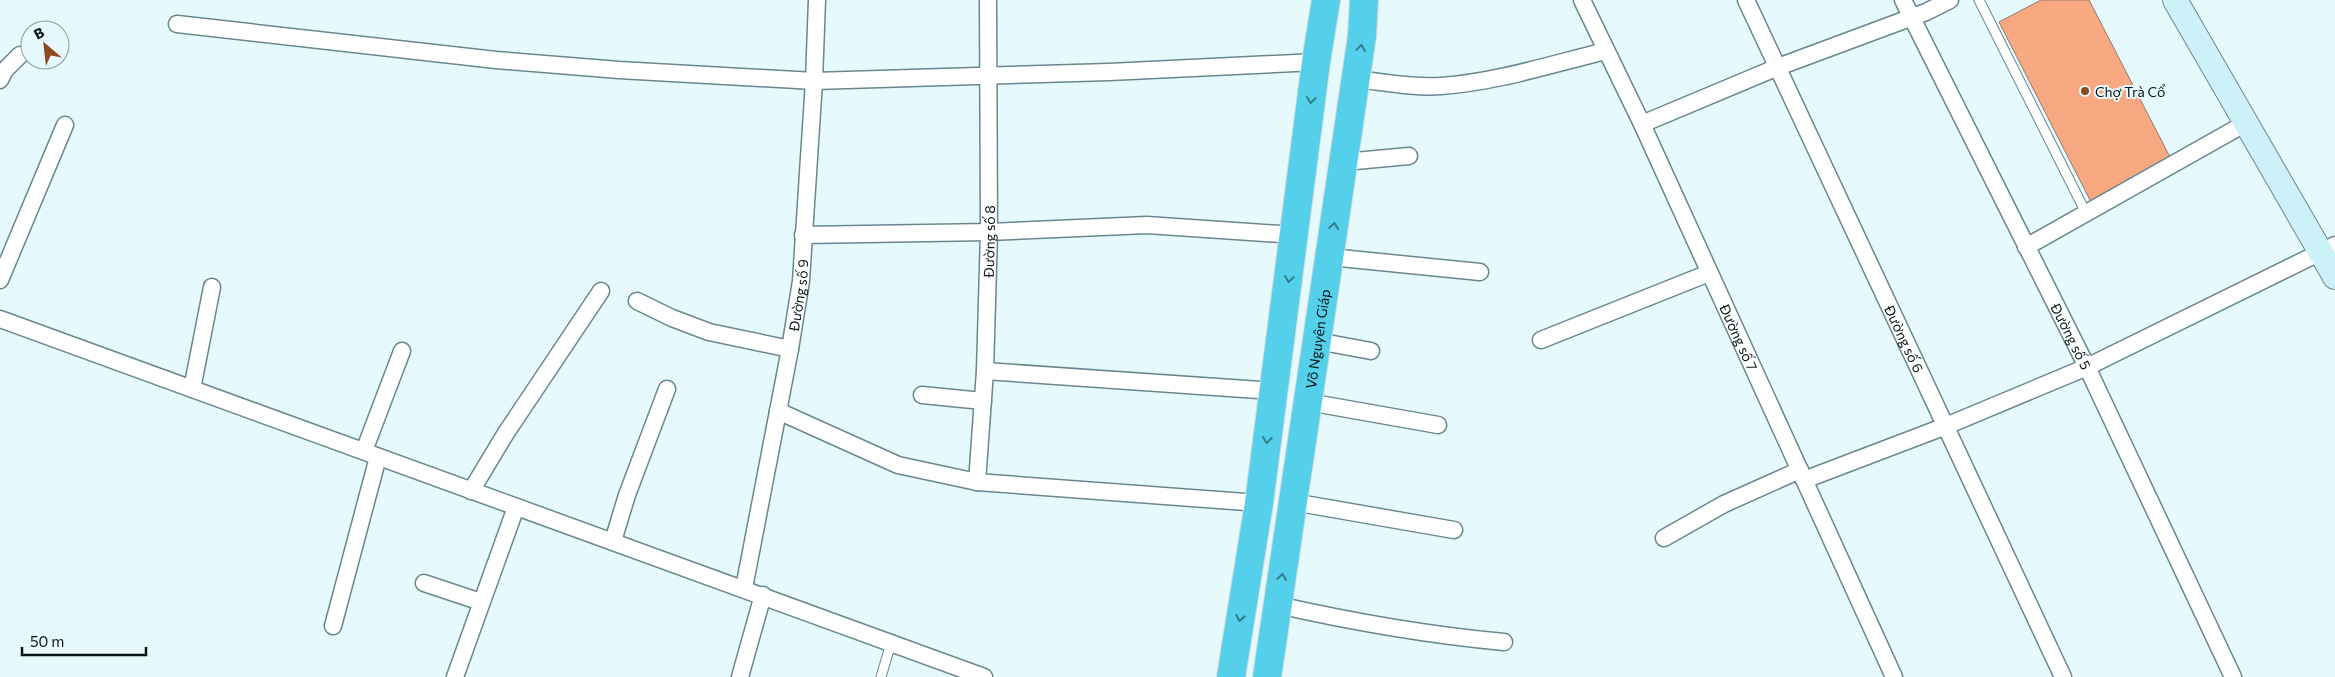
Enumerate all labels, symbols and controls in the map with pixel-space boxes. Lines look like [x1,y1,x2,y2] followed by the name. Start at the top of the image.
[20,20,70,70] north arrow
[31,23,47,43] text: B
[1355,43,1365,52] one-way arrow
[2095,83,2166,100] place label: Chợ Trà Cổ
[2079,85,2091,97] marker: Chợ Trà Cổ
[1306,96,1317,104] one-way arrow
[979,205,998,279] street label: Đường số 8
[1329,221,1339,230] one-way arrow
[784,259,811,333] street label: Đường số 9
[1284,275,1295,283] one-way arrow
[1301,288,1333,390] street label: Võ Nguyên Giáp
[2047,299,2095,372] street label: Đường số 5
[1716,300,1762,373] street label: Đường số 7
[1881,301,1928,375] street label: Đường số 6
[1262,436,1273,444] one-way arrow
[1276,573,1287,581] one-way arrow
[1236,613,1246,622] one-way arrow
[22,624,146,656] scale bar
[30,632,64,650] text: 50 m

